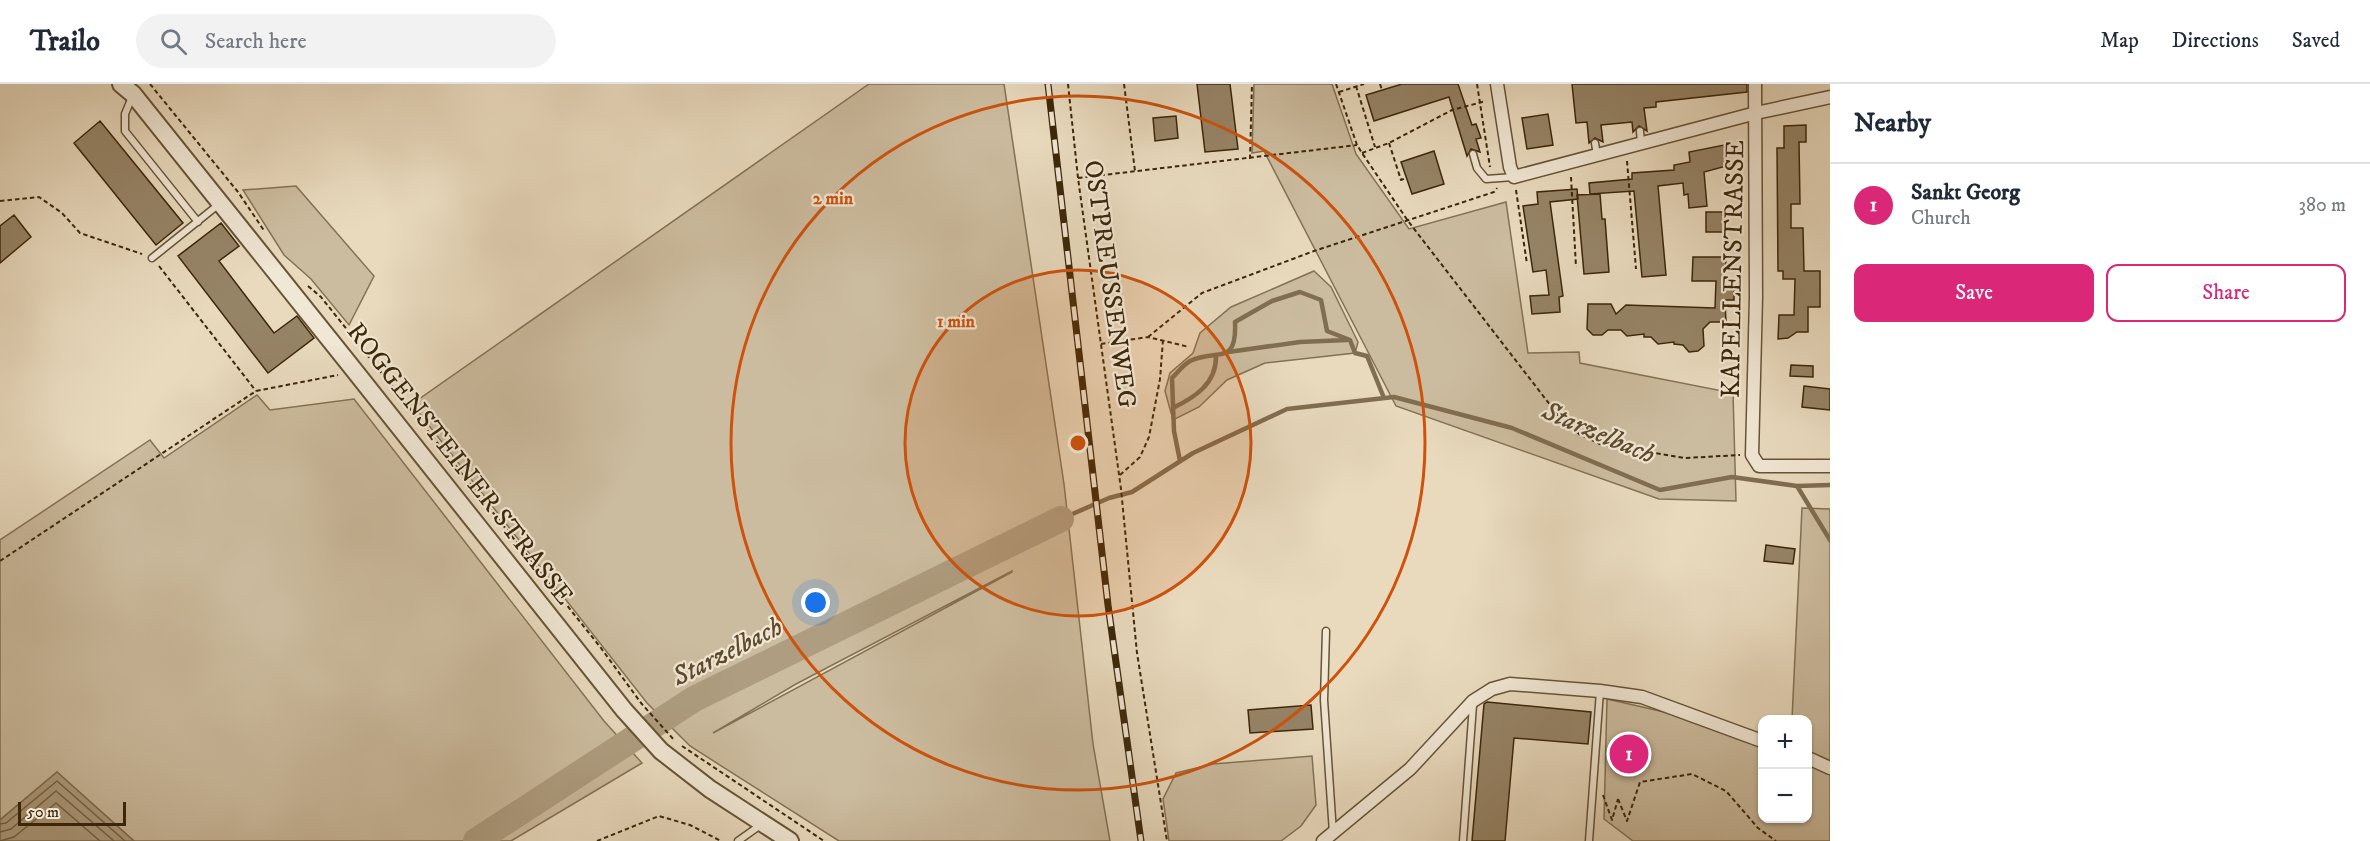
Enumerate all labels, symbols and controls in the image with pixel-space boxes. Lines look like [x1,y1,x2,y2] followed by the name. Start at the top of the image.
[136,14,556,68] search box
[30,24,100,59] text: Trailo
[157,25,190,58] icon: search
[205,28,307,55] text: Search here
[2100,28,2139,54] text: Map
[2172,28,2259,54] text: Directions
[2292,28,2340,54] text: Saved
[1854,107,1931,140] text: Nearby
[1715,140,1752,398] street label: KAPELLENSTRASSE
[1076,158,1143,410] street label: OSTPREUSSENWEG
[1911,179,2020,206] text: Sankt Georg
[813,188,854,210] text: 2 min
[1870,193,1877,218] text: 1
[2298,193,2346,218] text: 380 m
[1911,206,1971,231] text: Church
[1854,264,2094,322] button: Save
[2106,264,2346,322] button: Share
[937,311,976,333] text: 1 min
[339,316,580,612] street label: ROGGENSTEINER STRASSE
[1536,394,1660,472] water label: Starzelbach
[1068,433,1088,453] centre of rings
[801,588,830,617] your location
[666,610,788,695] water label: Starzelbach
[1758,715,1812,823] map controls
[1758,715,1812,769] button: +
[1610,732,1648,776] pin: 1
[1758,769,1812,823] button: −
[18,799,126,826] scale bar
[27,802,59,822] text: 50 m

